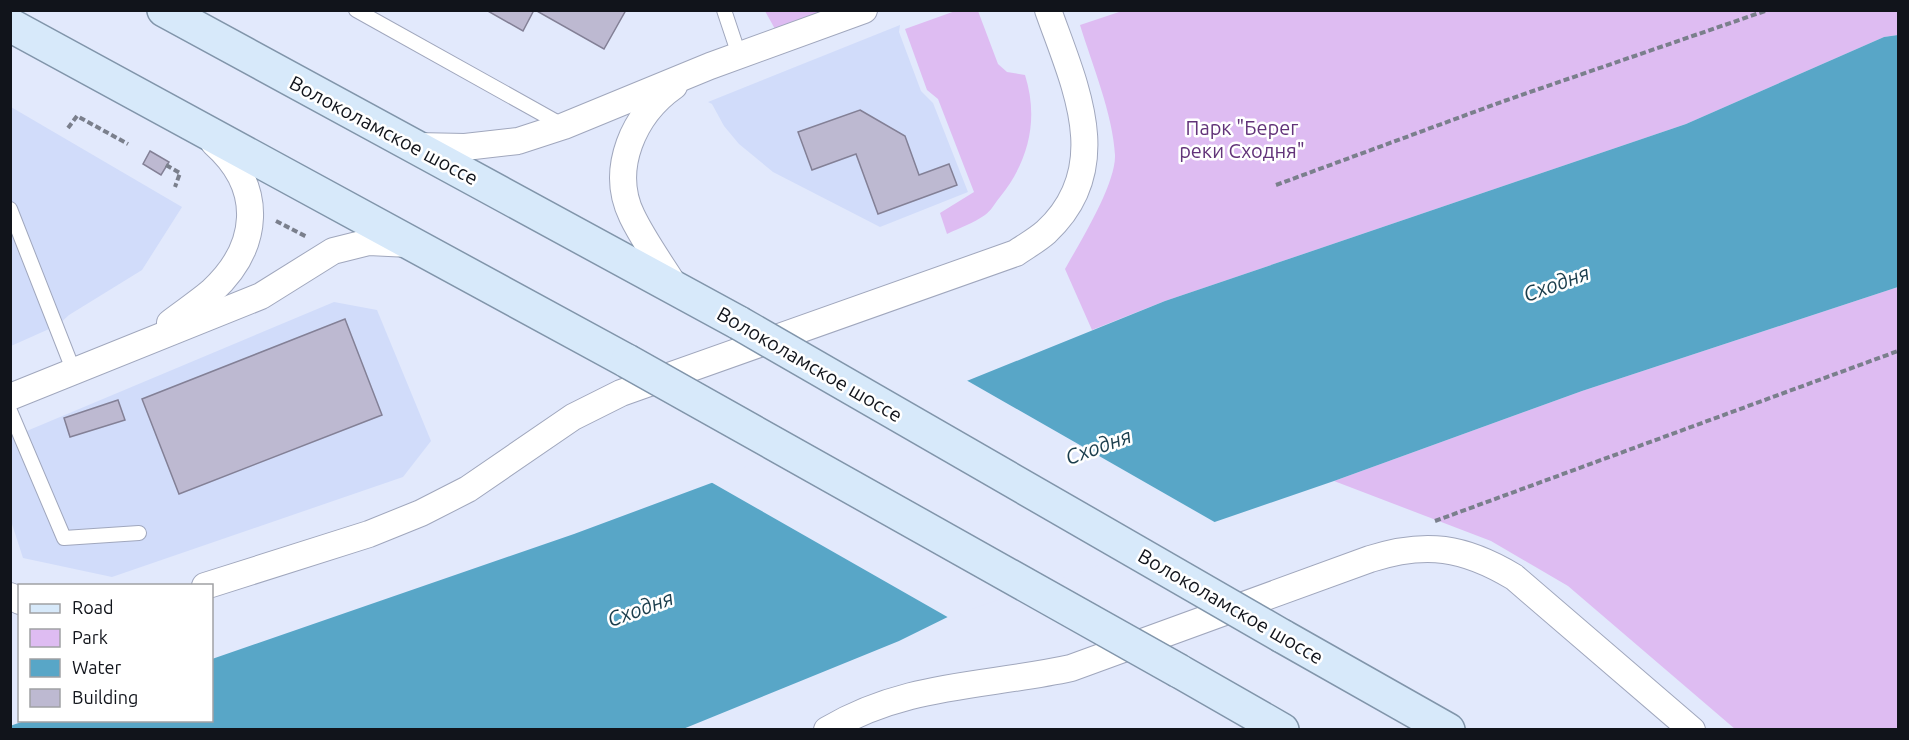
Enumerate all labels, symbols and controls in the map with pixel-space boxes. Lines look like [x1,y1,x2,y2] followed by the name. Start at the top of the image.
[286,71,482,189] street label: Волоколамское шоссе
[1179,116,1305,162] park label: Парк "Берег реки Сходня"
[1520,260,1592,306] water label: Сходня
[713,302,907,426] street label: Волоколамское шоссе
[1062,423,1134,469] water label: Сходня
[1134,544,1328,668] street label: Волоколамское шоссе
[18,584,213,722] legend
[604,585,676,631] water label: Сходня
[72,597,114,617] text: Road
[72,627,108,647] text: Park
[72,657,122,677] text: Water
[72,687,138,707] text: Building

